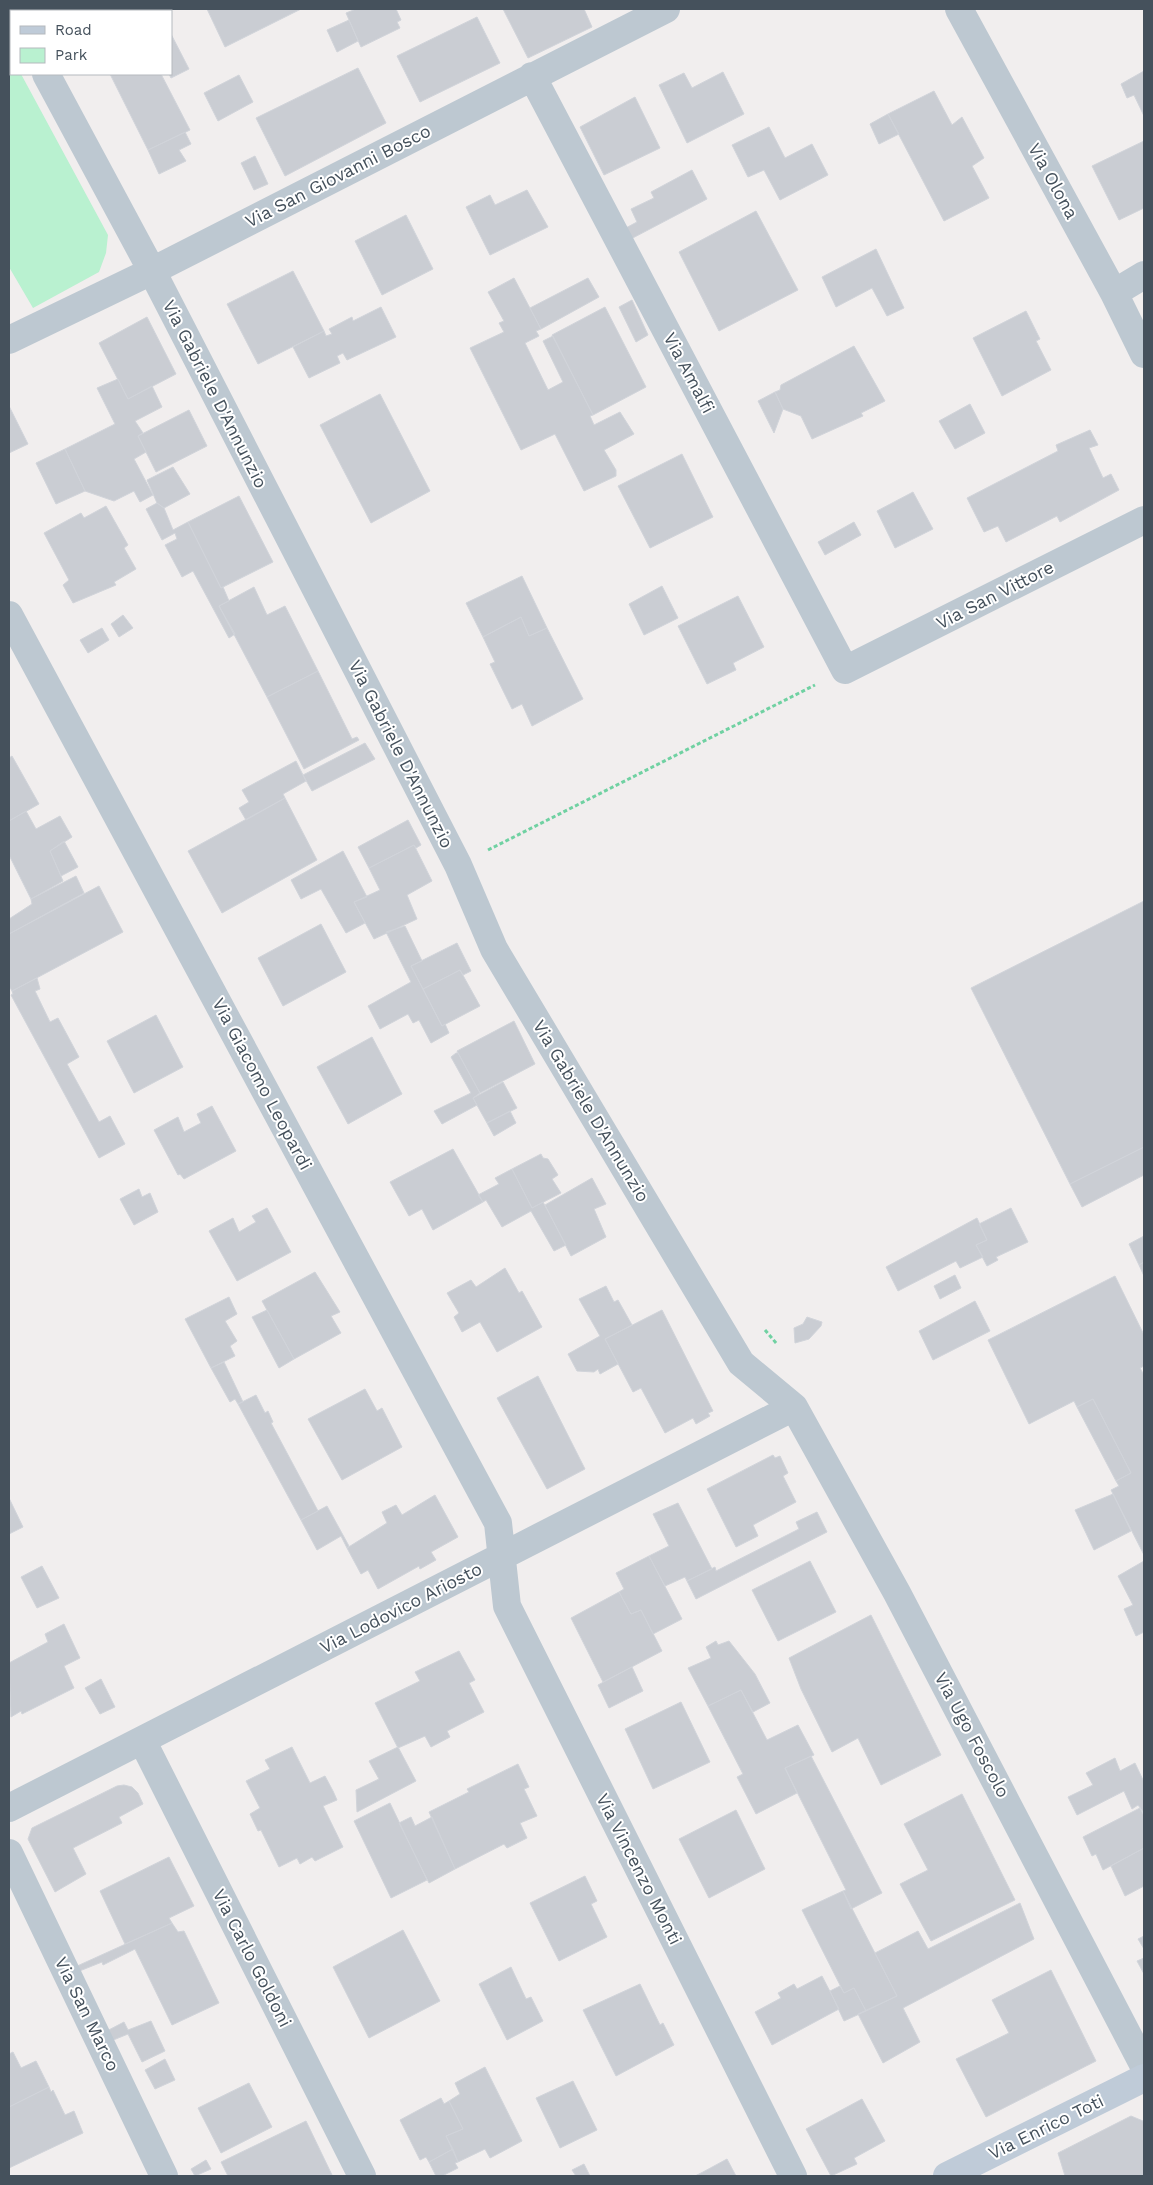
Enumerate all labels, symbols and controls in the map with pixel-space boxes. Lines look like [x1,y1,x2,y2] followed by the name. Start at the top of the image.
[10,10,172,75] legend
[55,21,92,39] text: Road
[55,46,88,64] text: Park
[242,120,434,232] street label: Via San Giovanni Bosco
[1024,139,1083,222] street label: Via Olona
[159,296,272,491] street label: Via Gabriele D'Annunzio
[659,329,719,417] street label: Via Amalfi
[932,556,1057,633] street label: Via San Vittore
[345,656,458,851] street label: Via Gabriele D'Annunzio
[208,994,317,1173] street label: Via Giacomo Leopardi
[529,1016,654,1205] street label: Via Gabriele D'Annunzio
[316,1558,485,1658] street label: Via Lodovico Ariosto
[931,1669,1014,1801] street label: Via Ugo Foscolo
[592,1790,687,1948] street label: Via Vincenzo Monti
[209,1885,296,2030] street label: Via Carlo Goldoni
[51,1953,124,2074] street label: Via San Marco
[985,2090,1107,2163] street label: Via Enrico Toti

